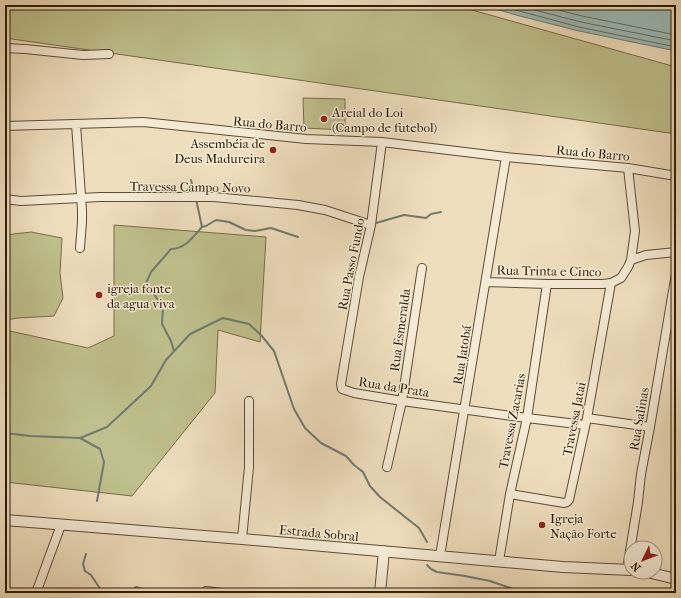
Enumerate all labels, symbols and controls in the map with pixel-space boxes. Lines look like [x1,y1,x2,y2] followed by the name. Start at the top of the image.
[331,105,437,135] place label: Areial do Loi (Campo de futebol)
[233,113,308,135] street label: Rua do Barro
[319,114,329,124] marker: Areial do Loi (Campo de futebol)
[174,136,266,166] place label: Assembéia de Deus Madureira
[556,142,631,164] street label: Rua do Barro
[268,145,278,155] marker: Assembéia de Deus Madureira
[129,178,251,196] street label: Travessa Campo Novo
[335,216,367,311] street label: Rua Passo Fundo
[496,263,602,279] street label: Rua Trinta e Cinco
[107,281,176,311] place label: igreja fonte da agua viva
[387,287,413,372] street label: Rua Esmeralda
[94,290,104,300] marker: igreja fonte da agua viva
[450,323,474,386] street label: Rua Jatobá
[495,372,529,470] street label: Travessa Zacarias
[358,374,431,400] street label: Rua da Prata
[559,380,589,457] street label: Travessa Jatai
[626,386,652,452] street label: Rua Salinas
[550,511,617,542] place label: Igreja Nação Forte
[537,520,547,530] marker: Igreja Nação Forte
[279,522,360,544] street label: Estrada Sobral
[623,540,663,580] north arrow
[628,559,644,574] text: N

